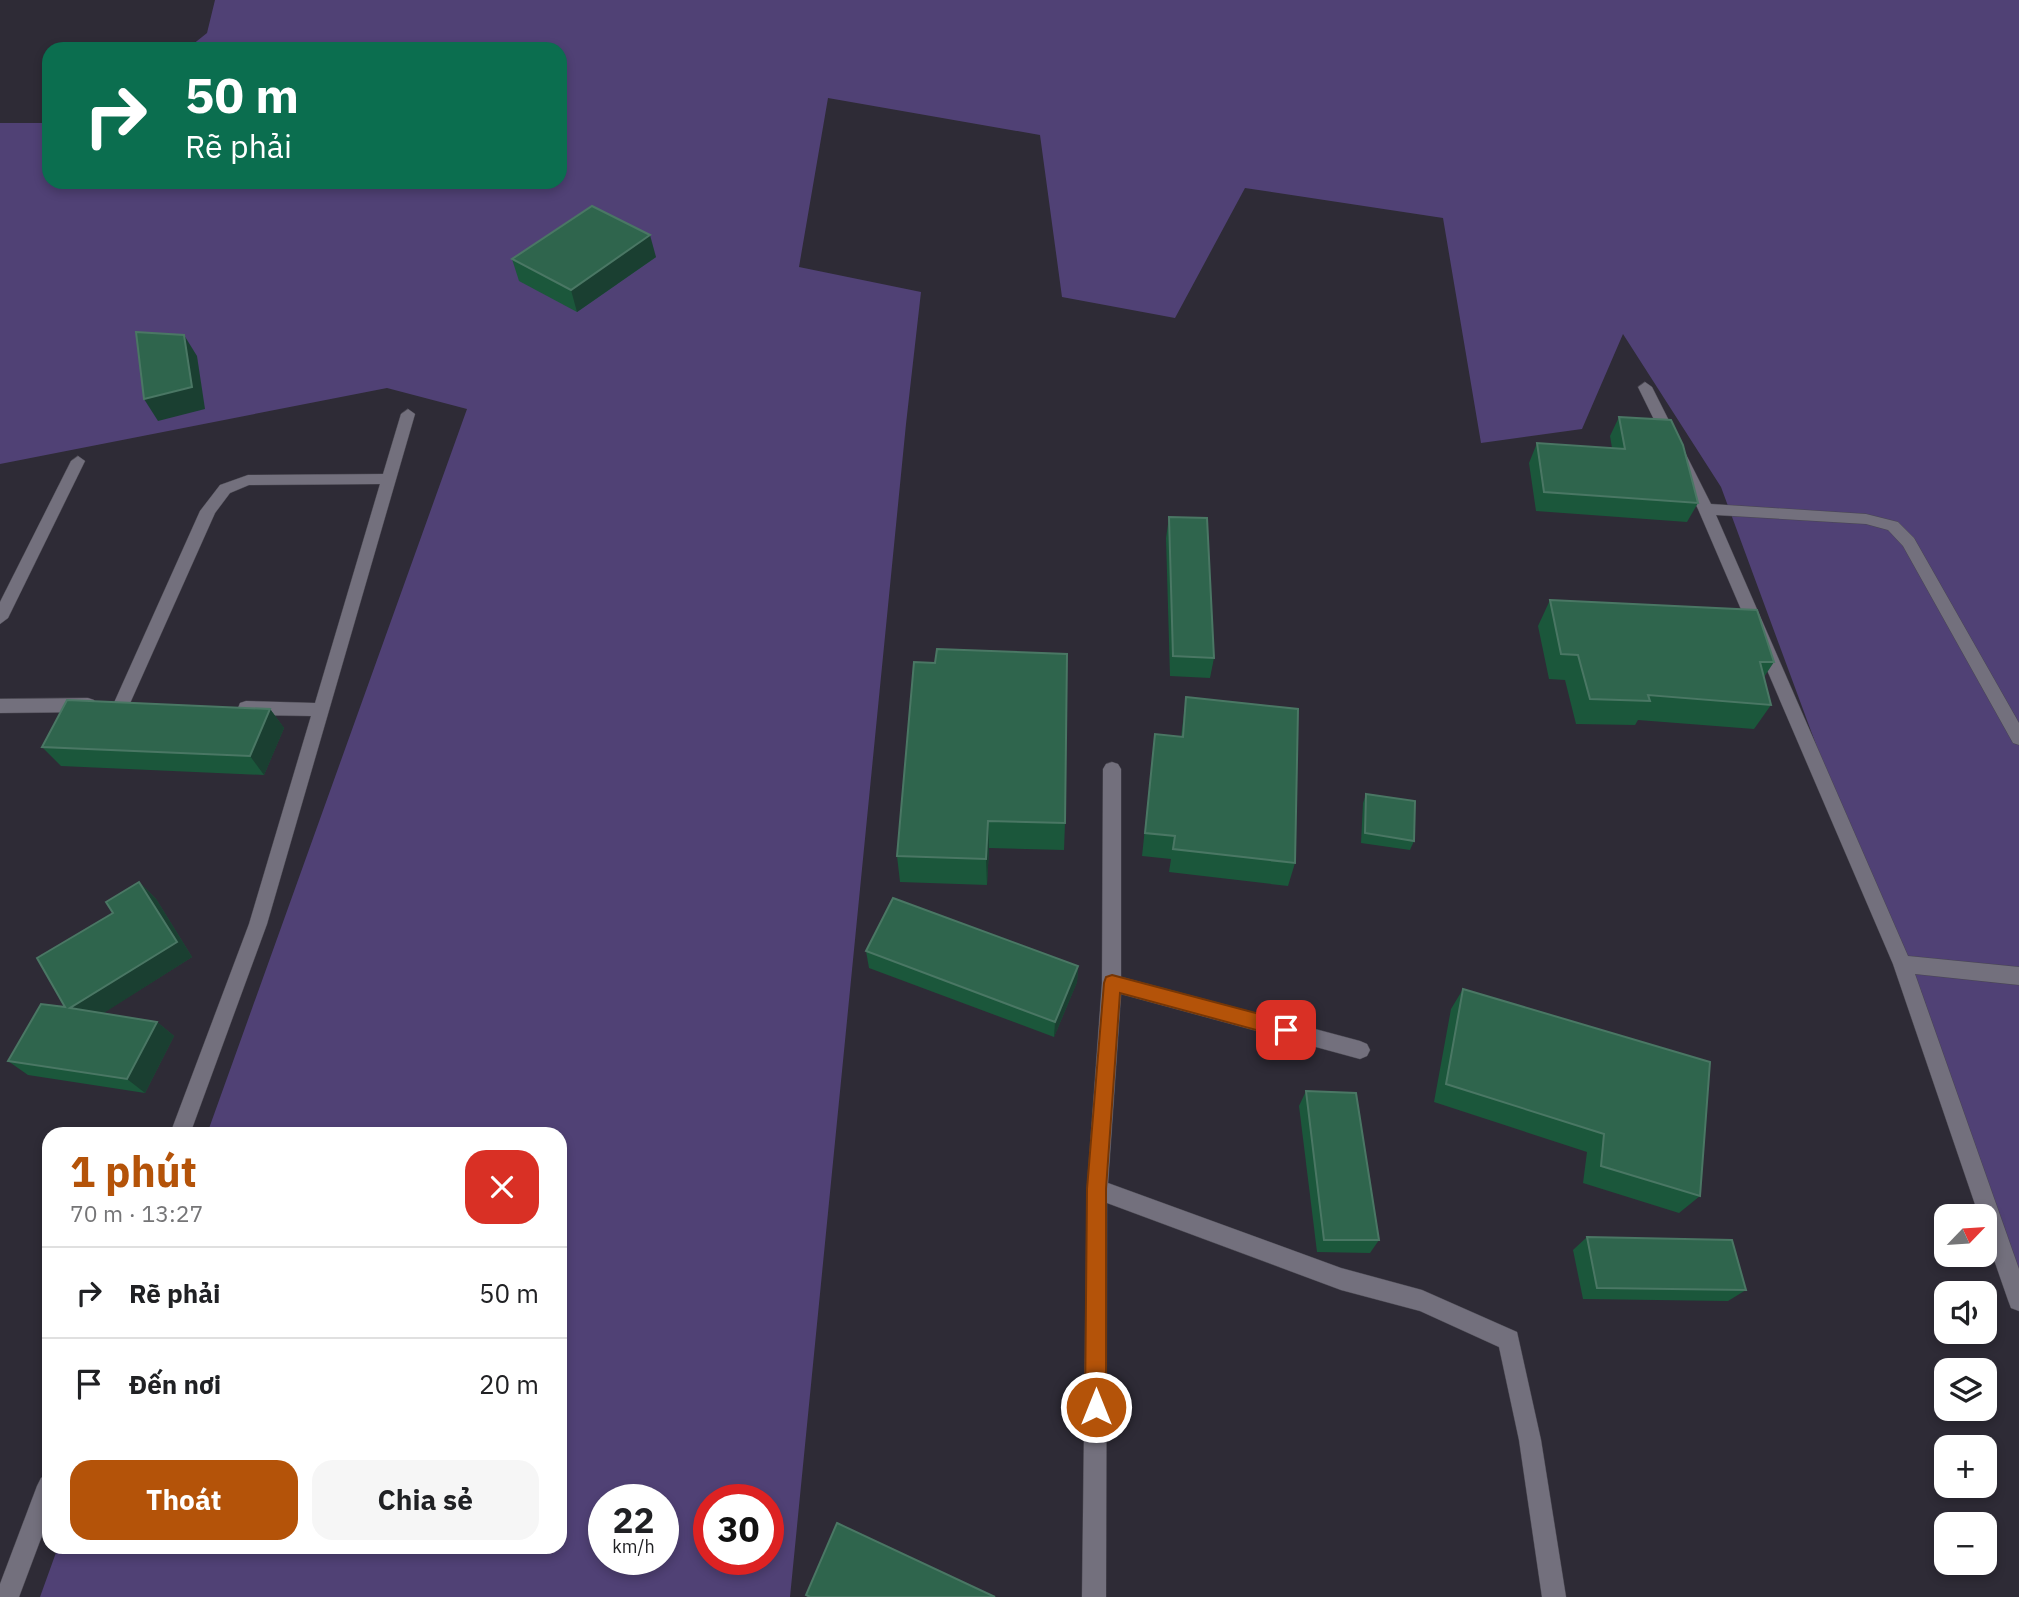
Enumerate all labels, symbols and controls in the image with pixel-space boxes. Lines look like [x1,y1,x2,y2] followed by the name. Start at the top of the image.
[185,63,299,126] text: 50 m
[70,70,161,161] icon: right
[185,125,292,167] text: Rẽ phải
[1256,1000,1316,1060] pin
[1267,1011,1305,1049] icon: arrive
[70,1144,197,1199] text: 1 phút
[465,1150,539,1224] button: close
[70,1198,203,1228] text: 70 m · 13:27
[1934,1204,1997,1267] north arrow
[1934,1204,1997,1575] map controls
[70,1274,108,1312] icon: right
[129,1276,220,1310] text: Rẽ phải
[479,1276,539,1310] text: 50 m
[1934,1281,1997,1344] button: sound
[1934,1358,1997,1421] button: layers
[70,1365,108,1403] icon: arrive
[129,1367,221,1401] text: Đến nơi
[479,1367,539,1401] text: 20 m
[1059,1370,1133,1444] position arrow
[1934,1435,1997,1498] button: +
[70,1460,298,1540] button: Thoát
[312,1460,539,1540] button: Chia sẻ
[693,1484,784,1575] speed limit sign: 30
[612,1497,655,1543] text: 22
[1934,1512,1997,1575] button: −
[612,1535,655,1558] text: km/h

